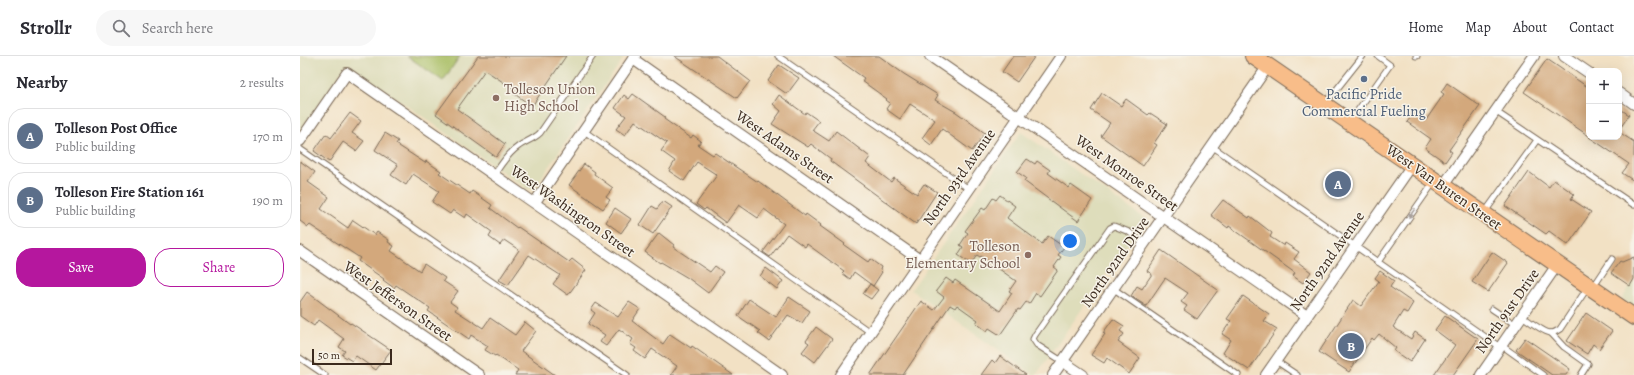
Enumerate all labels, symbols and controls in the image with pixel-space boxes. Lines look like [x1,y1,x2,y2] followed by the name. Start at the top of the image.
[96,10,376,46] search box
[20,15,72,41] text: Strollr
[110,17,132,39] icon: search
[142,18,213,38] text: Search here
[1408,18,1443,37] text: Home
[1465,18,1491,37] text: Map
[1513,18,1547,37] text: About
[1569,18,1614,37] text: Contact
[1586,68,1622,140] map controls
[1586,68,1622,104] button: +
[16,71,67,94] text: Nearby
[240,74,284,91] text: 2 results
[1359,74,1369,84] marker: Pacific Pride Commercial Fueling
[504,79,596,116] place label: Tolleson Union High School
[1302,84,1427,121] place label: Pacific Pride Commercial Fueling
[491,93,501,103] marker: Tolleson Union High School
[1586,104,1622,140] button: −
[731,105,838,188] street label: West Adams Street
[55,118,177,138] text: Tolleson Post Office
[918,124,1000,229] street label: North 93rd Avenue
[26,128,34,145] text: A
[253,128,283,145] text: 170 m
[1071,129,1182,216] street label: West Monroe Street
[55,138,135,155] text: Public building
[1381,139,1506,235] street label: West Van Buren Street
[506,160,639,262] street label: West Washington Street
[1325,169,1351,199] pin: A
[55,182,204,202] text: Tolleson Fire Station 161
[26,192,34,209] text: B
[252,192,283,209] text: 190 m
[55,202,135,219] text: Public building
[1285,207,1369,315] street label: North 92nd Avenue
[1408,207,1416,218] one-way arrow
[1076,212,1154,311] street label: North 92nd Drive
[1060,231,1080,251] your location
[905,236,1020,273] place label: Tolleson Elementary School
[16,248,146,287] button: Save
[154,248,284,287] button: Share
[1023,250,1033,260] marker: Tolleson Elementary School
[339,256,456,346] street label: West Jefferson Street
[1470,264,1544,357] street label: North 91st Drive
[1338,331,1364,361] pin: B
[312,347,392,366] scale bar
[318,348,340,363] text: 50 m

